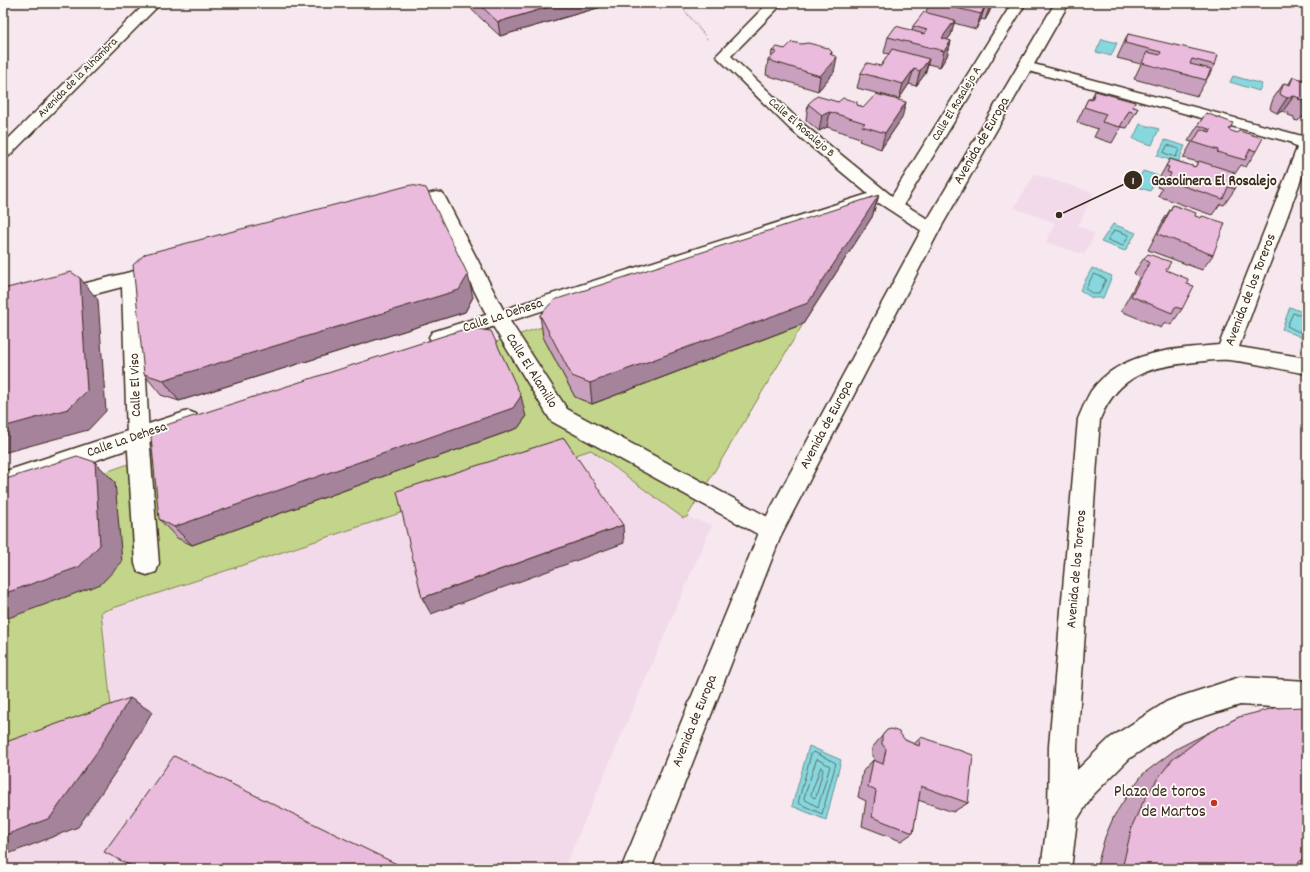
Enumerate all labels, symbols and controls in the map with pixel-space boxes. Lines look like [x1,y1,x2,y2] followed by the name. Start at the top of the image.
[34,34,122,122] street label: Avenida de la Alhambra
[928,63,986,144] street label: Calle El Rosalejo A
[949,93,1015,188] street label: Avenida de Europa
[764,94,838,162] street label: Calle El Rosalejo B
[1123,166,1285,193] callout: Gasolinera El Rosalejo
[1151,171,1277,193] text: Gasolinera El Rosalejo
[1132,173,1135,190] text: 1
[1220,231,1282,349] street label: Avenida de los Toreros
[460,293,546,338] street label: Calle La Dehesa
[500,330,562,412] street label: Calle El Alamillo
[125,353,147,417] street label: Calle El Viso
[795,377,859,473] street label: Avenida de Europa
[84,417,170,463] street label: Calle La Dehesa
[1062,509,1092,629] street label: Avenida de los Toreros
[667,672,723,770] street label: Avenida de Europa
[1114,781,1206,825] place label: Plaza de toros de Martos
[1209,798,1219,808] marker: Plaza de toros de Martos

